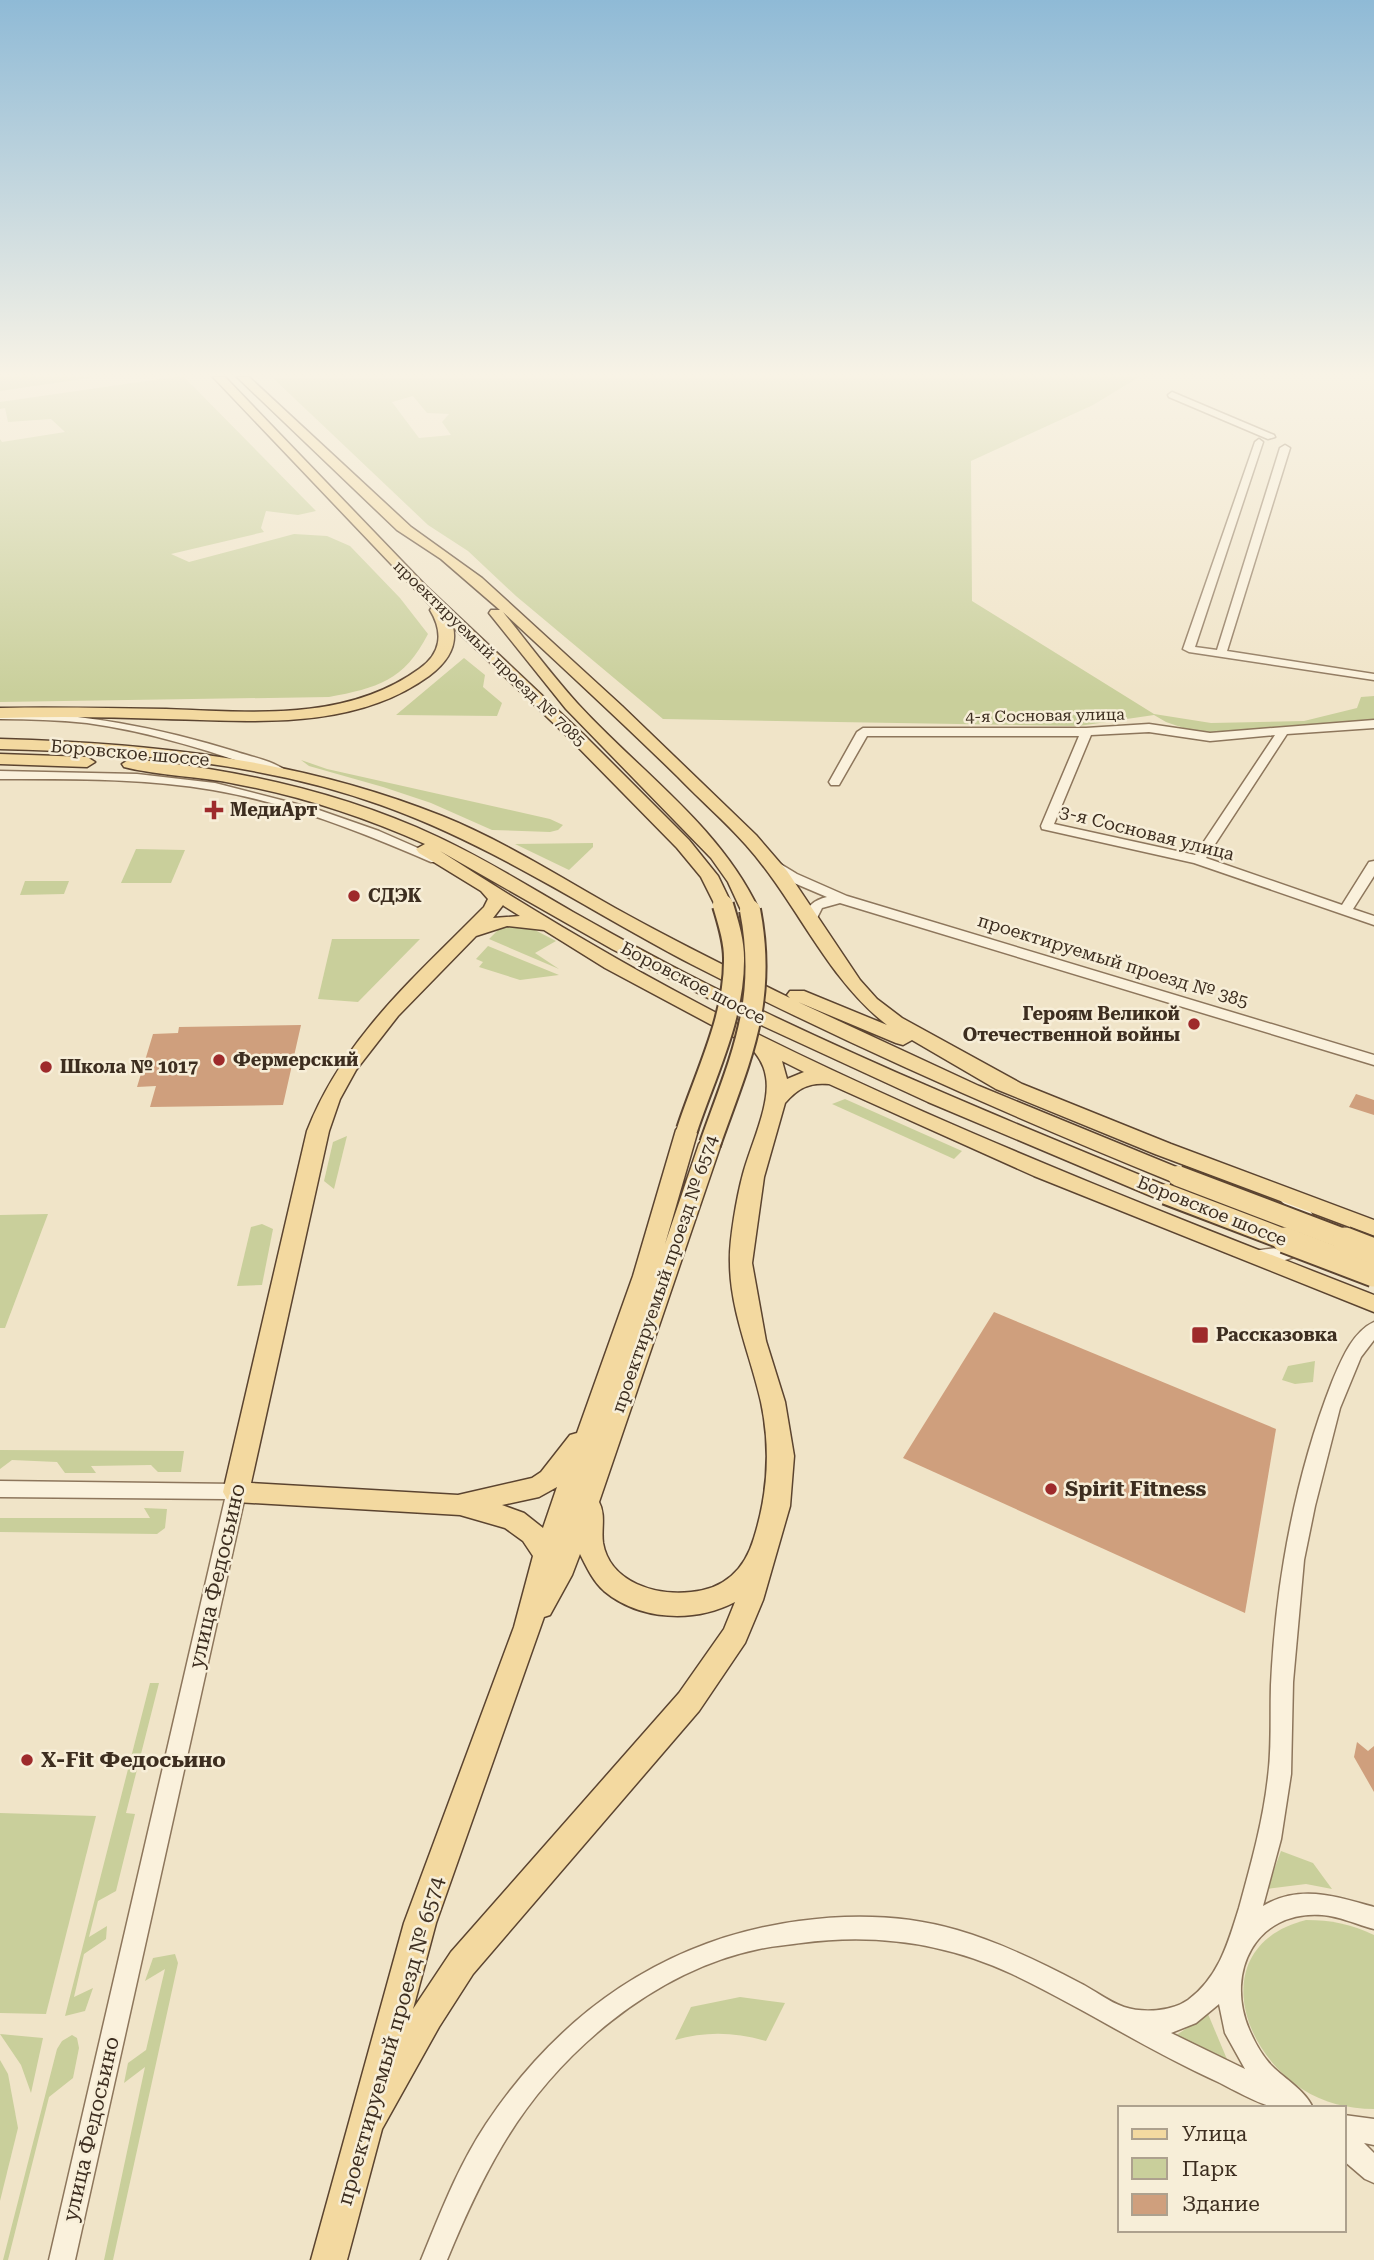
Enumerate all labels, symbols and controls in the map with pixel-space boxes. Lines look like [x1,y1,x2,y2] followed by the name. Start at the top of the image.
[390,556,590,750] street label: проектируемый проезд № 7085
[965,705,1125,726] street label: 4-я Сосновая улица
[50,735,211,770] street label: Боровское шоссе
[230,799,317,820] place label: МедиАрт
[204,800,224,820] marker: МедиАрт
[1058,801,1237,864] street label: 3-я Сосновая улица
[368,885,422,906] place label: СДЭК
[346,888,362,904] marker: СДЭК
[975,909,1251,1012] street label: проектируемый проезд № 385
[617,937,769,1028] street label: Боровское шоссе
[963,1003,1180,1045] place label: Героям Великой Отечественной войны
[1186,1016,1202,1032] marker: Героям Великой Отечественной войны
[233,1049,358,1070] place label: Фермерский
[211,1052,227,1068] marker: Фермерский
[60,1056,198,1077] place label: Школа № 1017
[38,1059,54,1075] marker: Школа № 1017
[607,1132,722,1415] street label: проектируемый проезд № 6574
[1134,1171,1290,1250] street label: Боровское шоссе
[1216,1324,1338,1345] place label: Рассказовка
[1190,1325,1210,1345] marker: Рассказовка
[1065,1477,1207,1501] place label: Spirit Fitness
[184,1481,250,1671] street label: улица Федосьино
[1043,1481,1059,1497] marker: Spirit Fitness
[41,1748,226,1772] place label: X-Fit Федосьино
[19,1752,35,1768] marker: X-Fit Федосьино
[333,1874,450,2208] street label: проектируемый проезд № 6574
[58,2034,124,2224] street label: улица Федосьино
[1118,2106,1346,2232] legend
[1182,2122,1248,2146] text: Улица
[1182,2157,1238,2181] text: Парк
[1182,2192,1260,2216] text: Здание

